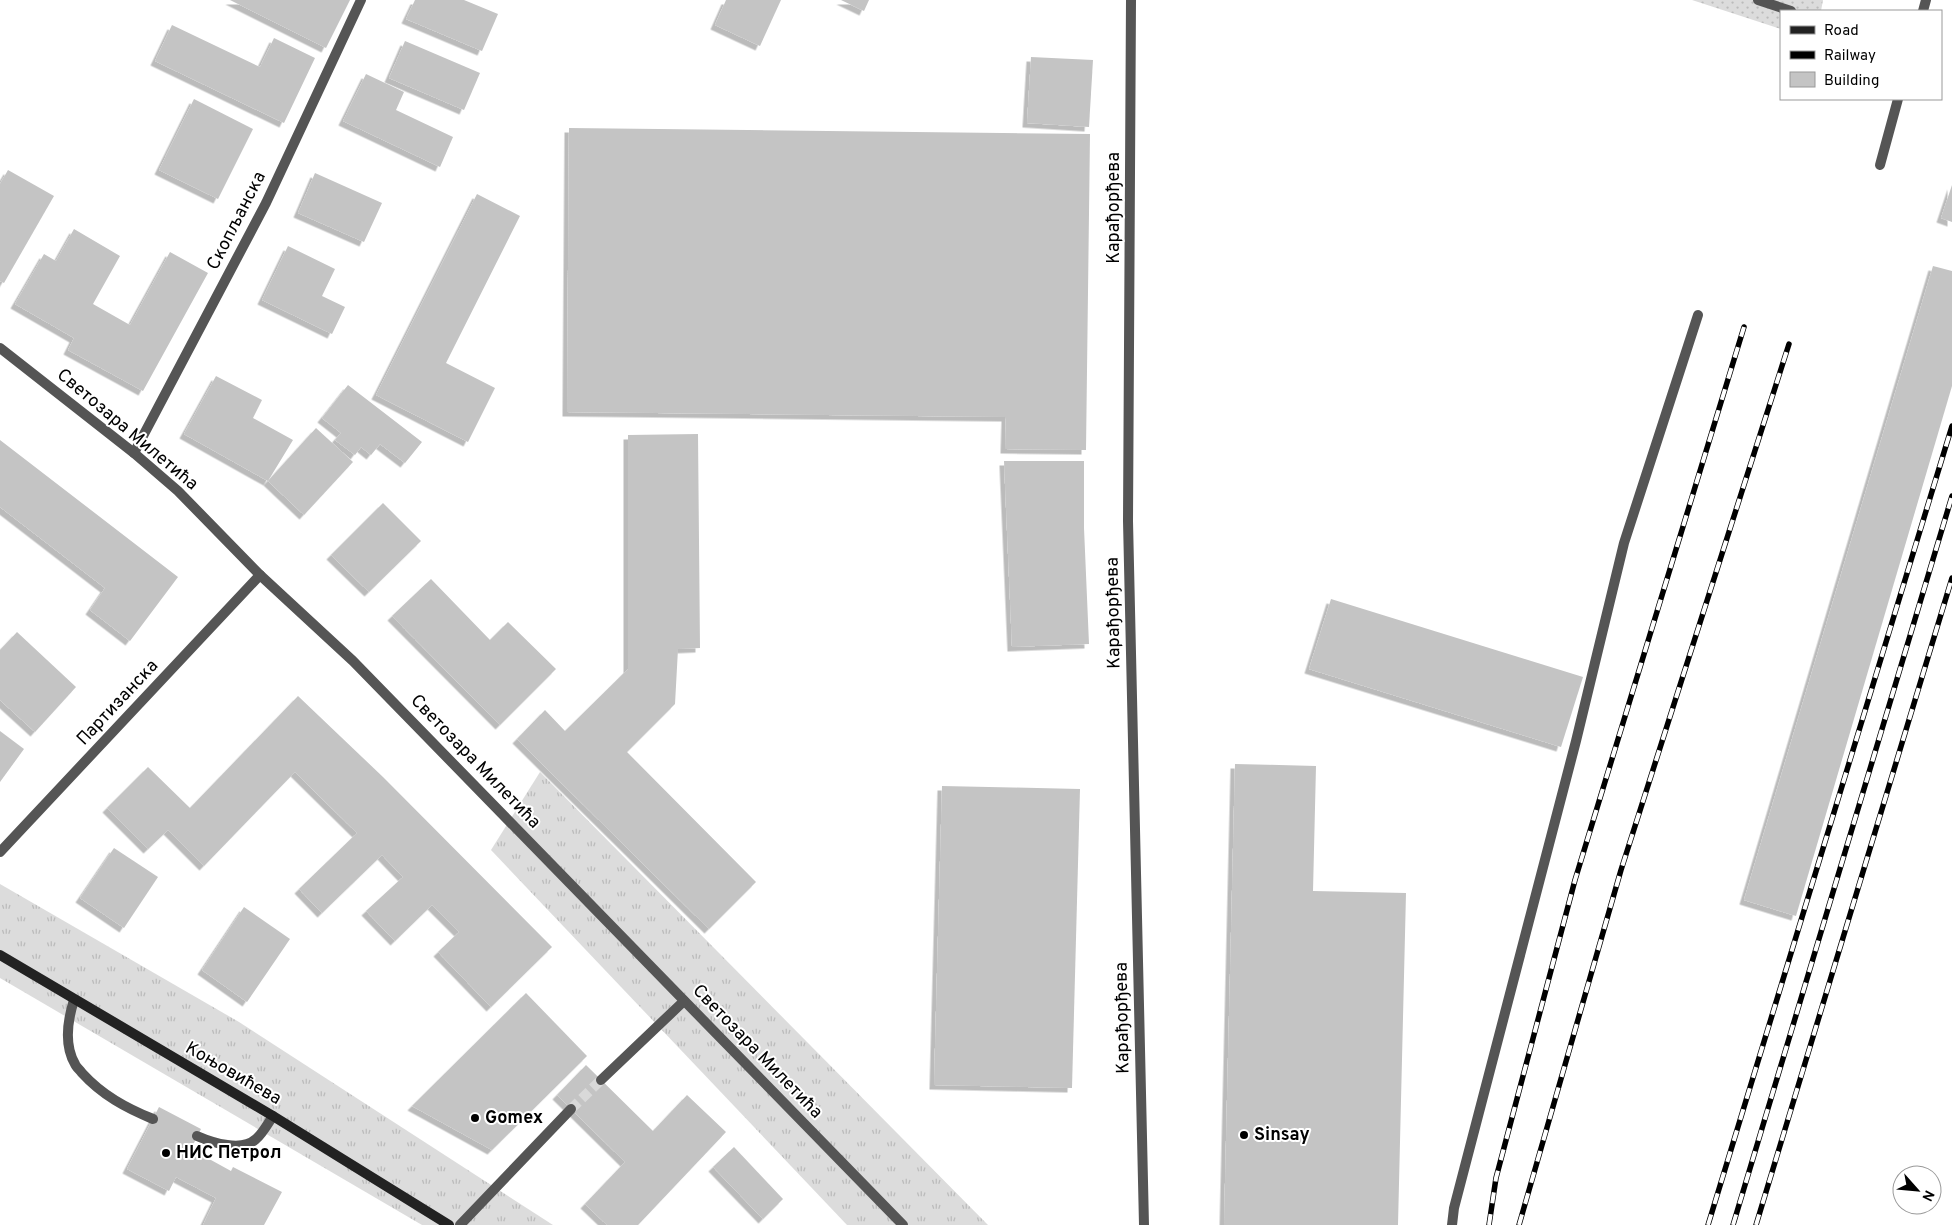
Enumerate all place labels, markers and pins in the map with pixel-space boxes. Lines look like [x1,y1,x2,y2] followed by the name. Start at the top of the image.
[485,1107,543,1130] place label: Gomex
[469,1112,481,1124] marker: Gomex
[1254,1124,1310,1147] place label: Sinsay
[1238,1129,1250,1141] marker: Sinsay
[176,1142,281,1165] place label: НИС Петрол
[160,1147,172,1159] marker: НИС Петрол

